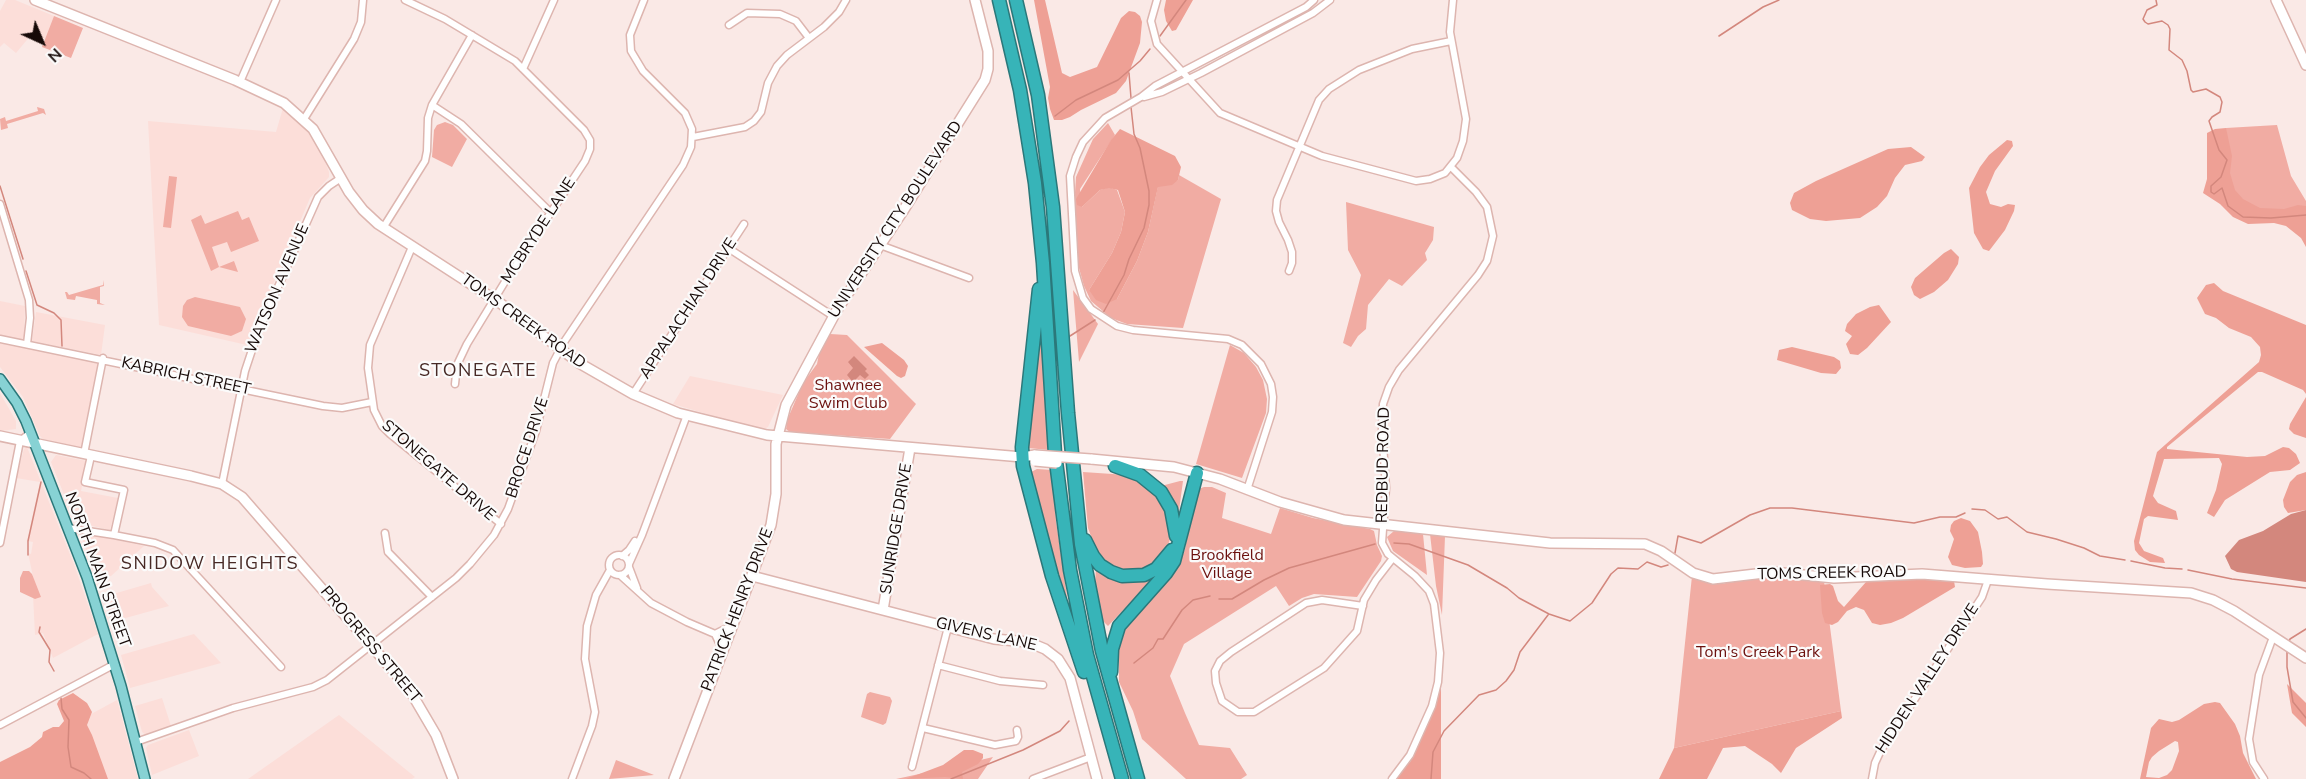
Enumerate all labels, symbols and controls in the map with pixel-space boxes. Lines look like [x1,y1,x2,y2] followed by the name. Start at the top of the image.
[12,12,72,72] north arrow
[43,43,66,67] text: N
[825,118,967,322] street label: UNIVERSITY CITY BOULEVARD
[498,175,580,287] street label: MCBRYDE LANE
[242,222,314,356] street label: WATSON AVENUE
[636,235,742,383] street label: APPALACHIAN DRIVE
[457,270,589,374] street label: TOMS CREEK ROAD
[119,354,253,400] street label: KABRICH STREET
[419,361,537,383] district label: STONEGATE
[809,376,887,414] park label: Shawnee Swim Club
[503,395,553,501] street label: BROCE DRIVE
[1373,407,1395,523] street label: REDBUD ROAD
[377,416,499,526] street label: STONEGATE DRIVE
[877,462,917,596] street label: SUNRIDGE DRIVE
[60,490,134,650] street label: NORTH MAIN STREET
[698,526,778,694] street label: PATRICK HENRY DRIVE
[1190,546,1264,584] park label: Brookfield Village
[121,554,299,576] district label: SNIDOW HEIGHTS
[1757,563,1907,585] street label: TOMS CREEK ROAD
[316,583,424,707] street label: PROGRESS STREET
[1872,601,1984,757] street label: HIDDEN VALLEY DRIVE
[934,614,1038,656] street label: GIVENS LANE
[1696,643,1820,663] park label: Tom's Creek Park

